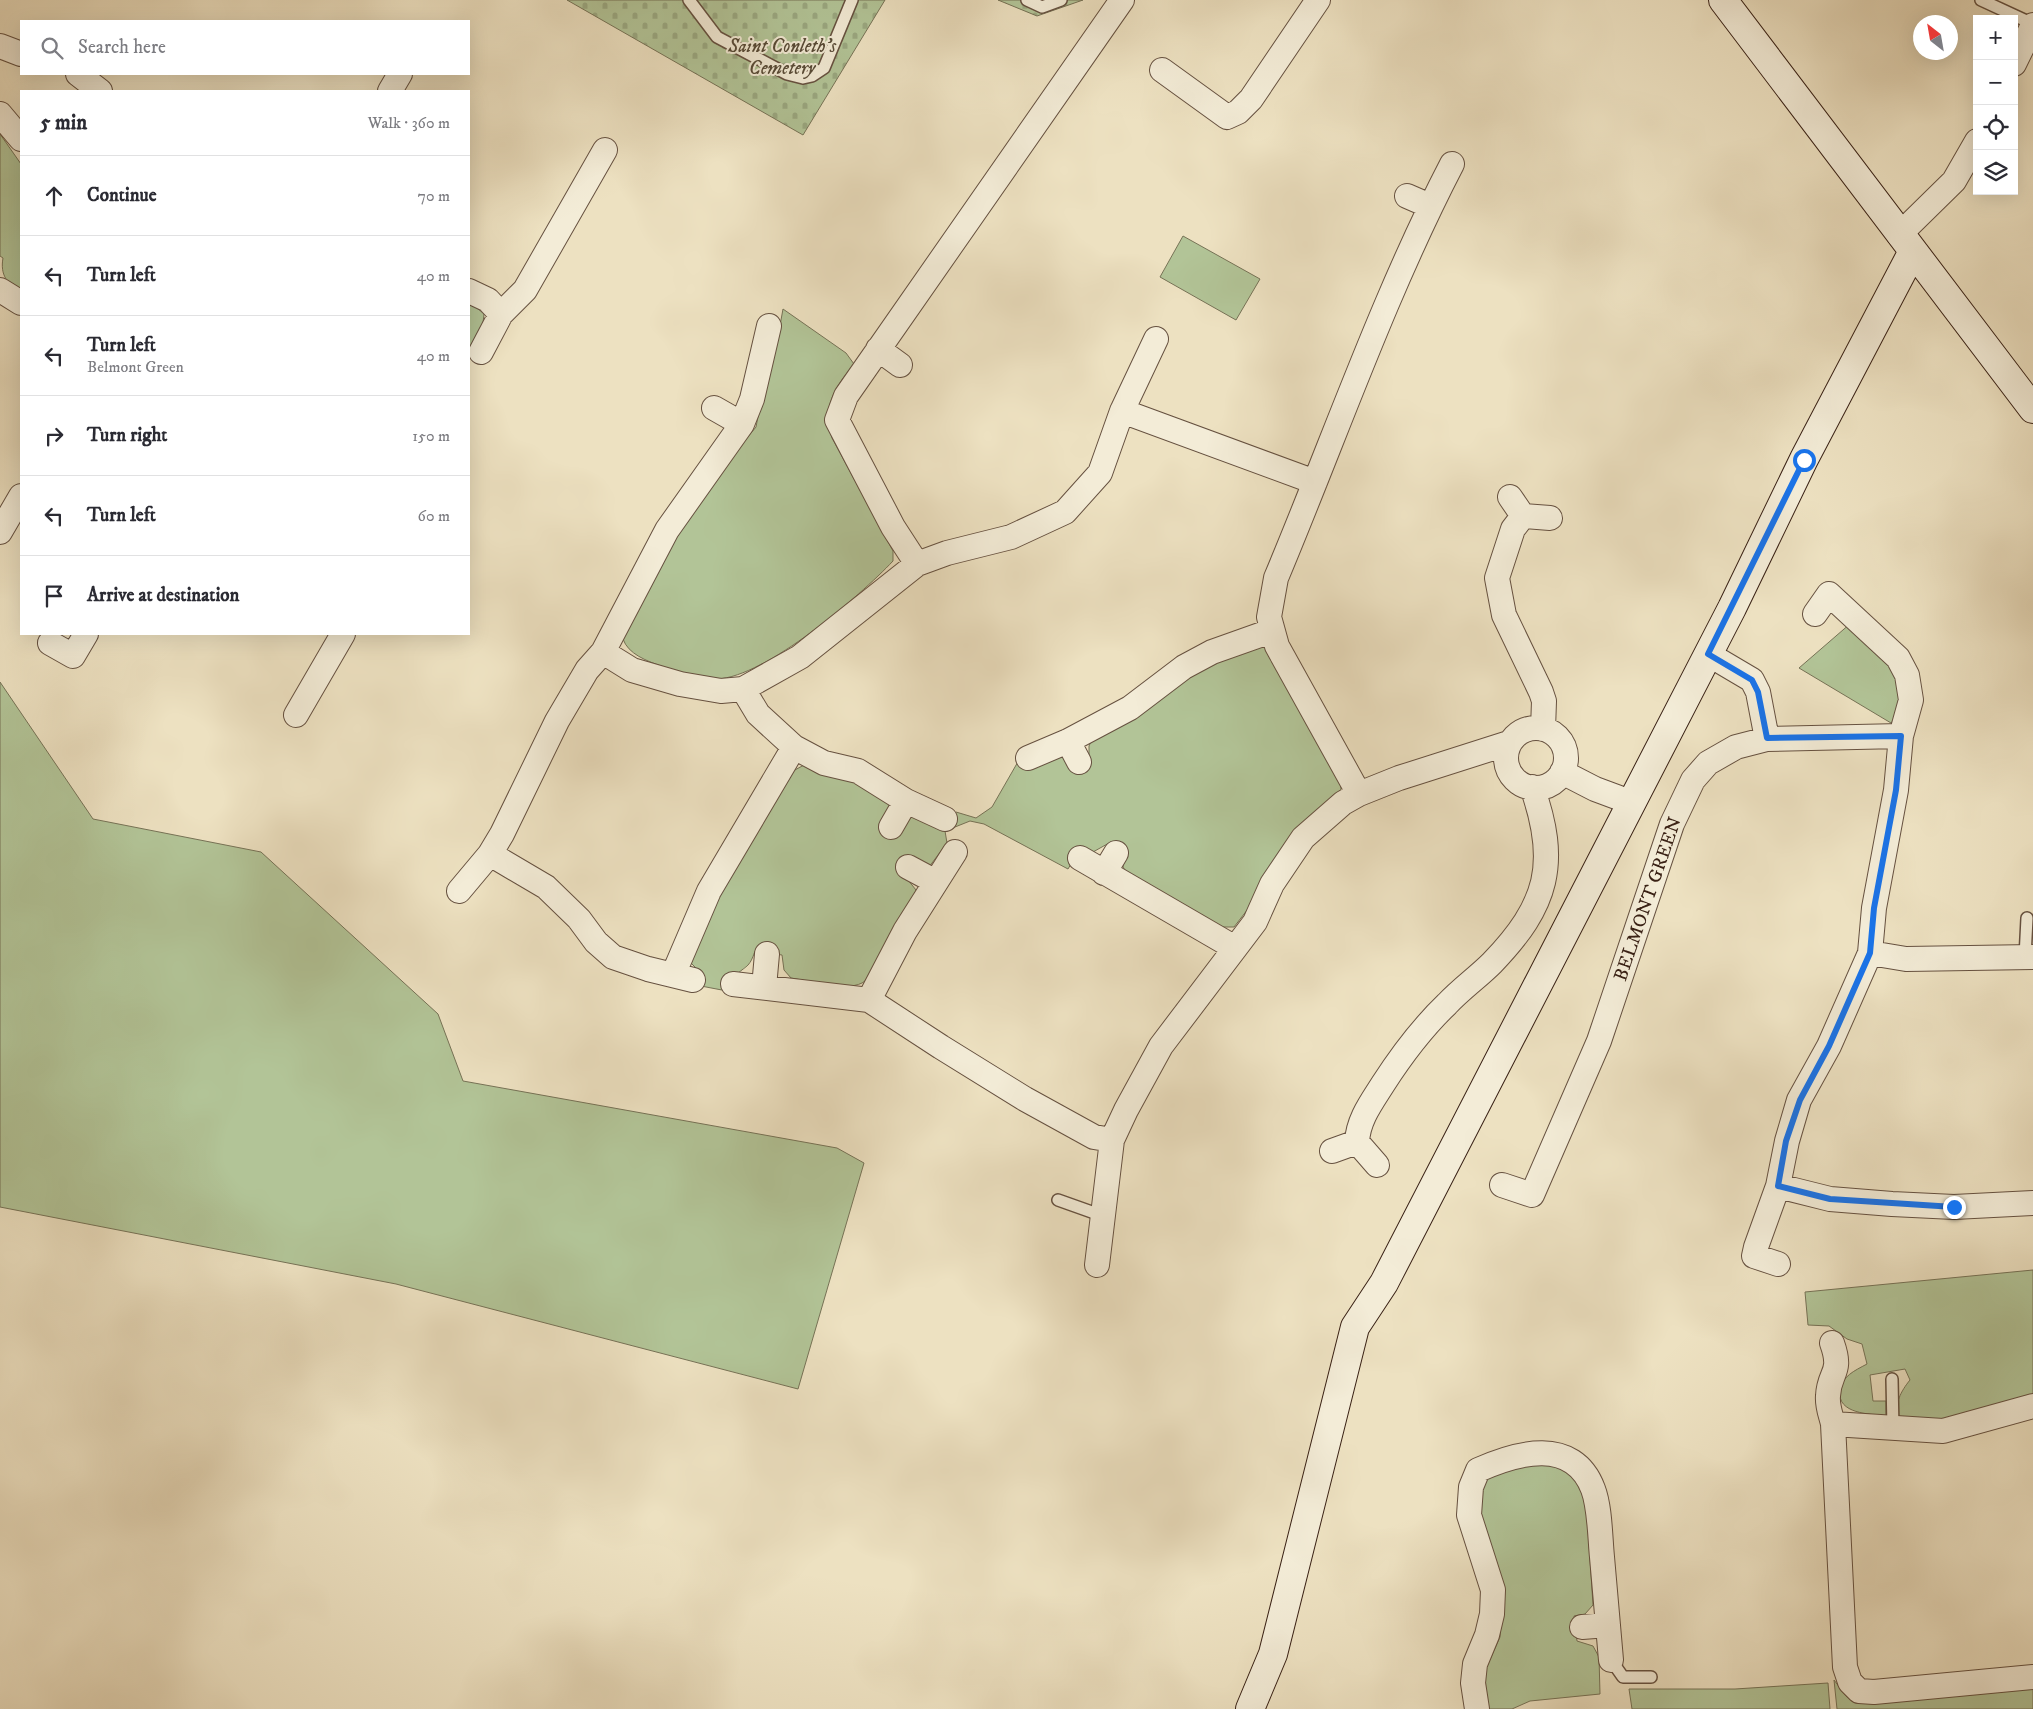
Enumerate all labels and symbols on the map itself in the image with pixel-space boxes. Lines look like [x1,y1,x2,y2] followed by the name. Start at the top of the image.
[1913,15,1958,60] north arrow
[727,35,837,80] park label: Saint Conleth's Cemetery
[1793,449,1816,472] route start
[1609,814,1687,984] street label: BELMONT GREEN
[1943,1196,1966,1219] route end

